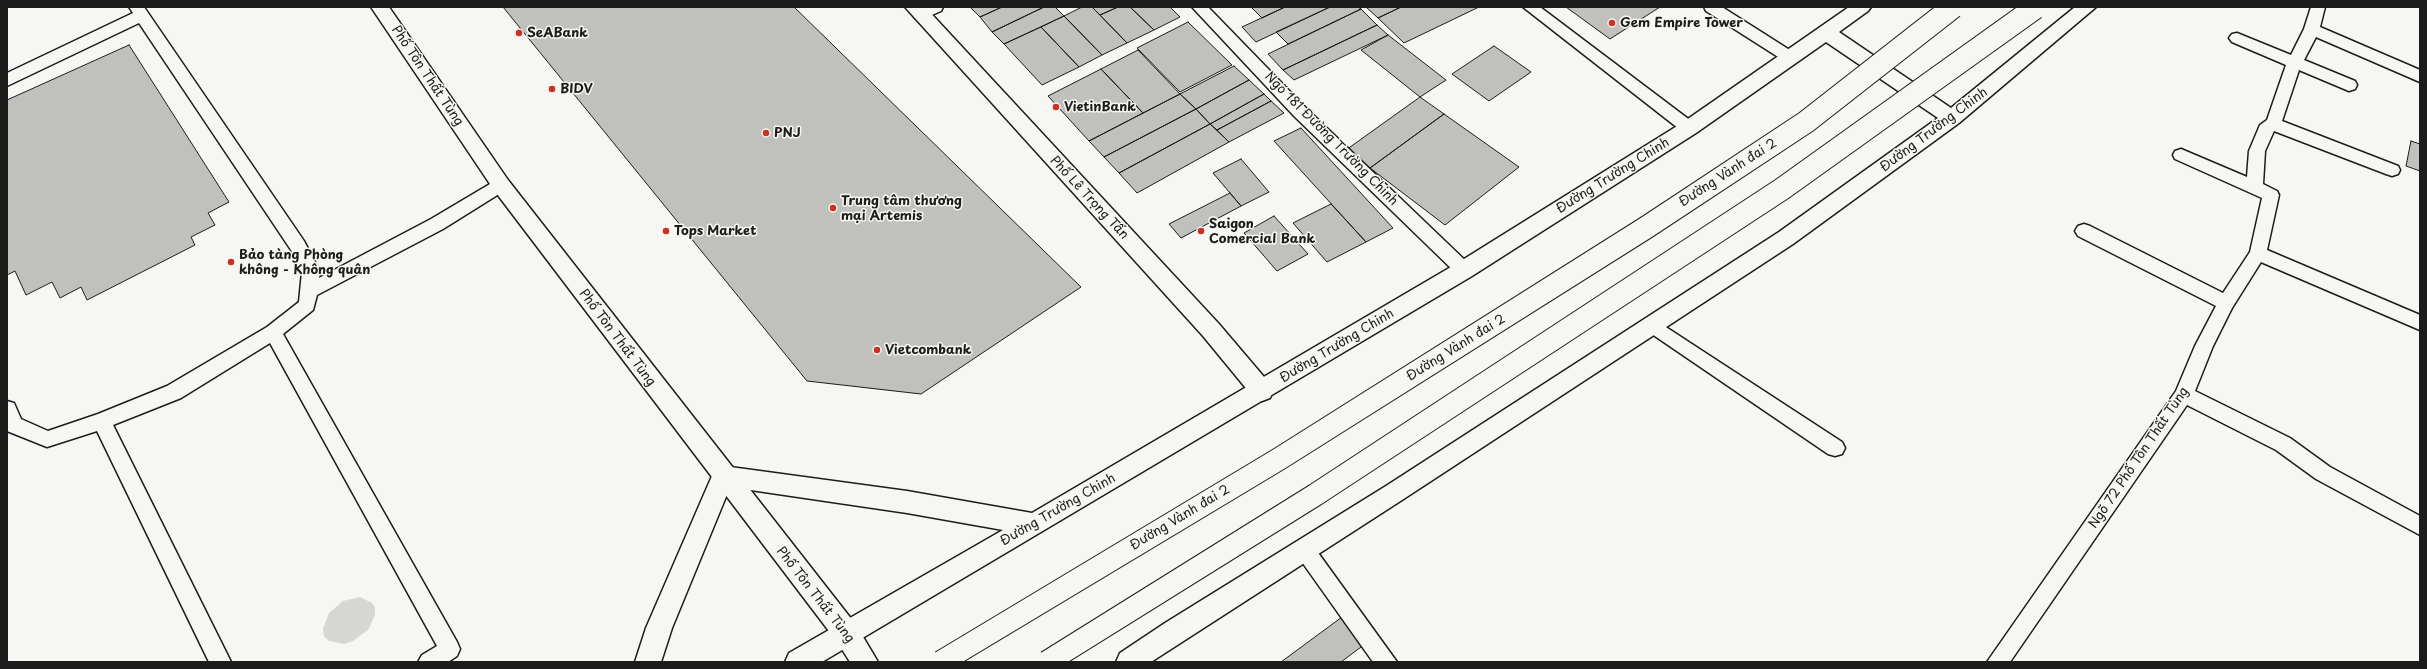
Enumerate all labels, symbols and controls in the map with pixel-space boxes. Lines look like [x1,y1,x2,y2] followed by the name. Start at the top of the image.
[1620,15,1743,31] place label: Gem Empire Tower
[1607,18,1617,28] marker: Gem Empire Tower
[388,23,466,129] street label: Phố Tôn Thất Tùng
[527,25,588,41] place label: SeABank
[514,28,524,38] marker: SeABank
[1261,69,1401,209] street label: Ngõ 181 Đường Trường Chinh
[560,81,593,97] place label: BIDV
[547,84,557,94] marker: BIDV
[1877,85,1991,175] street label: Đường Trường Chinh
[1064,99,1136,115] place label: VietinBank
[1051,102,1061,112] marker: VietinBank
[774,125,801,141] place label: PNJ
[761,128,771,138] marker: PNJ
[1554,135,1672,217] street label: Đường Trường Chinh
[1676,136,1780,210] street label: Đường Vành đai 2
[1046,153,1132,243] street label: Phố Lê Trọng Tấn
[841,193,962,224] place label: Trung tâm thương mại Artemis
[828,203,838,213] marker: Trung tâm thương mại Artemis
[1209,216,1315,247] place label: Saigon Comercial Bank
[674,223,756,239] place label: Tops Market
[661,226,671,236] marker: Tops Market
[1196,226,1206,236] marker: Saigon Comercial Bank
[239,247,370,278] place label: Bảo tàng Phòng không - Không quân
[226,257,236,267] marker: Bảo tàng Phòng không - Không quân
[575,286,659,390] street label: Phố Tôn Thất Tùng
[1277,306,1397,386] street label: Đường Trường Chinh
[1404,311,1508,385] street label: Đường Vành đai 2
[885,342,972,358] place label: Vietcombank
[872,345,882,355] marker: Vietcombank
[2086,384,2192,532] street label: Ngõ 72 Phố Tôn Thất Tùng
[998,471,1118,549] street label: Đường Trường Chinh
[1127,482,1233,554] street label: Đường Vành đai 2
[773,544,857,646] street label: Phố Tôn Thất Tùng

